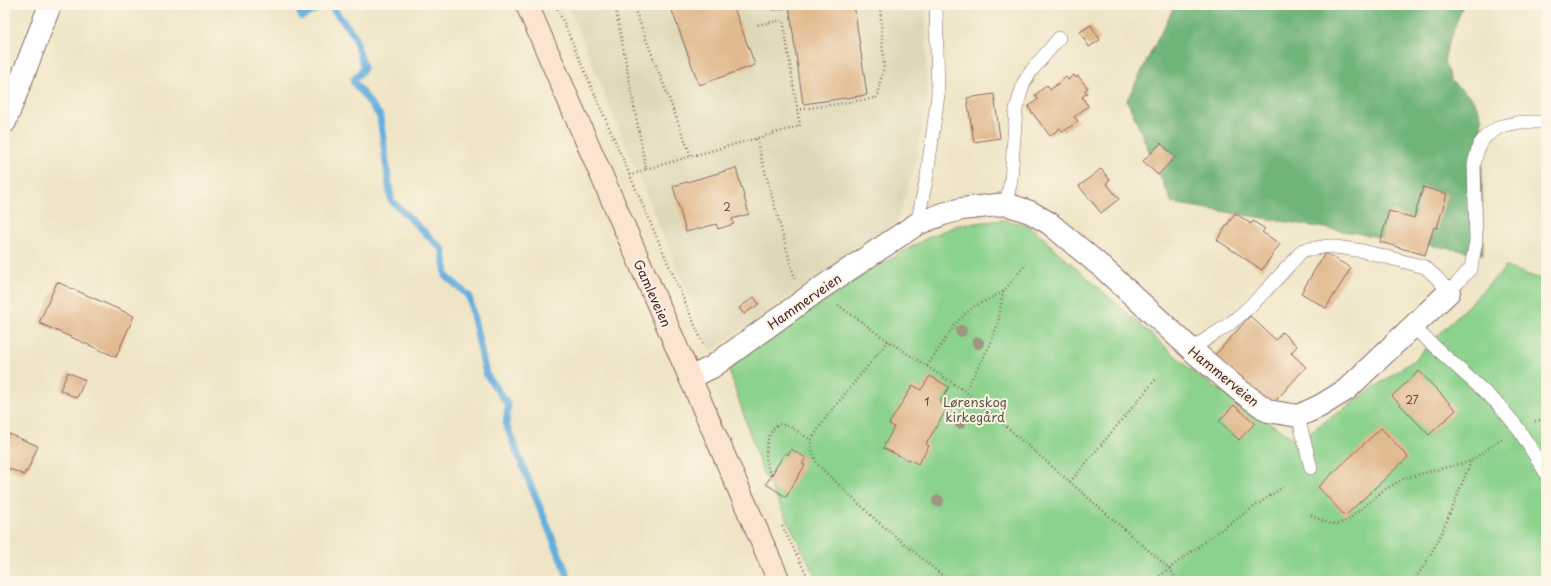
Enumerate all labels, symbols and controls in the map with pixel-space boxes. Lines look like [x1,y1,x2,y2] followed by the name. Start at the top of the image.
[723,198,731,215] house number: 2
[630,256,676,330] street label: Gamleveien
[763,268,845,334] street label: Hammerveien
[1184,341,1264,411] street label: Hammerveien
[1405,391,1419,408] house number: 27
[943,392,1007,426] park label: Lørenskog kirkegård
[925,393,930,410] house number: 1

